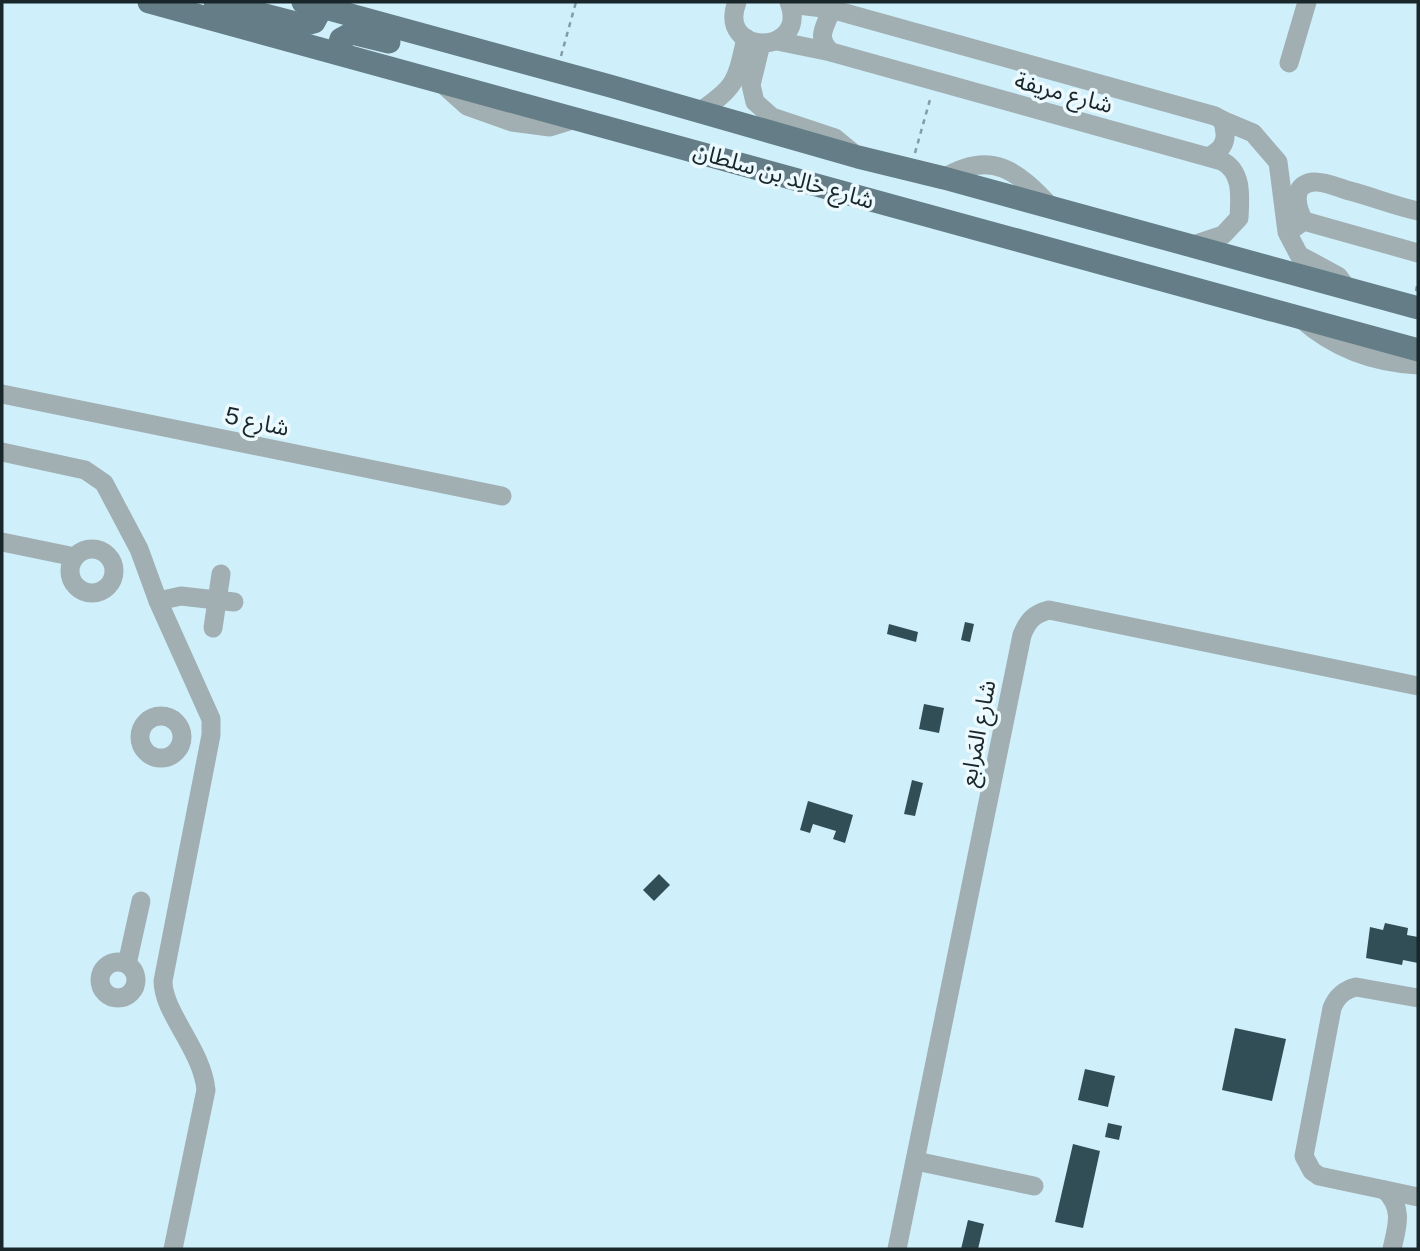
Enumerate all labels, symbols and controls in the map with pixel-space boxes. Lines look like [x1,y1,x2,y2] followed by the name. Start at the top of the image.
[1011,66,1116,122] street label: شارع مريفة
[689,136,877,218] street label: شارع خالِد بن سلطان
[221,401,292,445] street label: شارع 5
[953,678,1004,789] street label: شارع المَرابع

